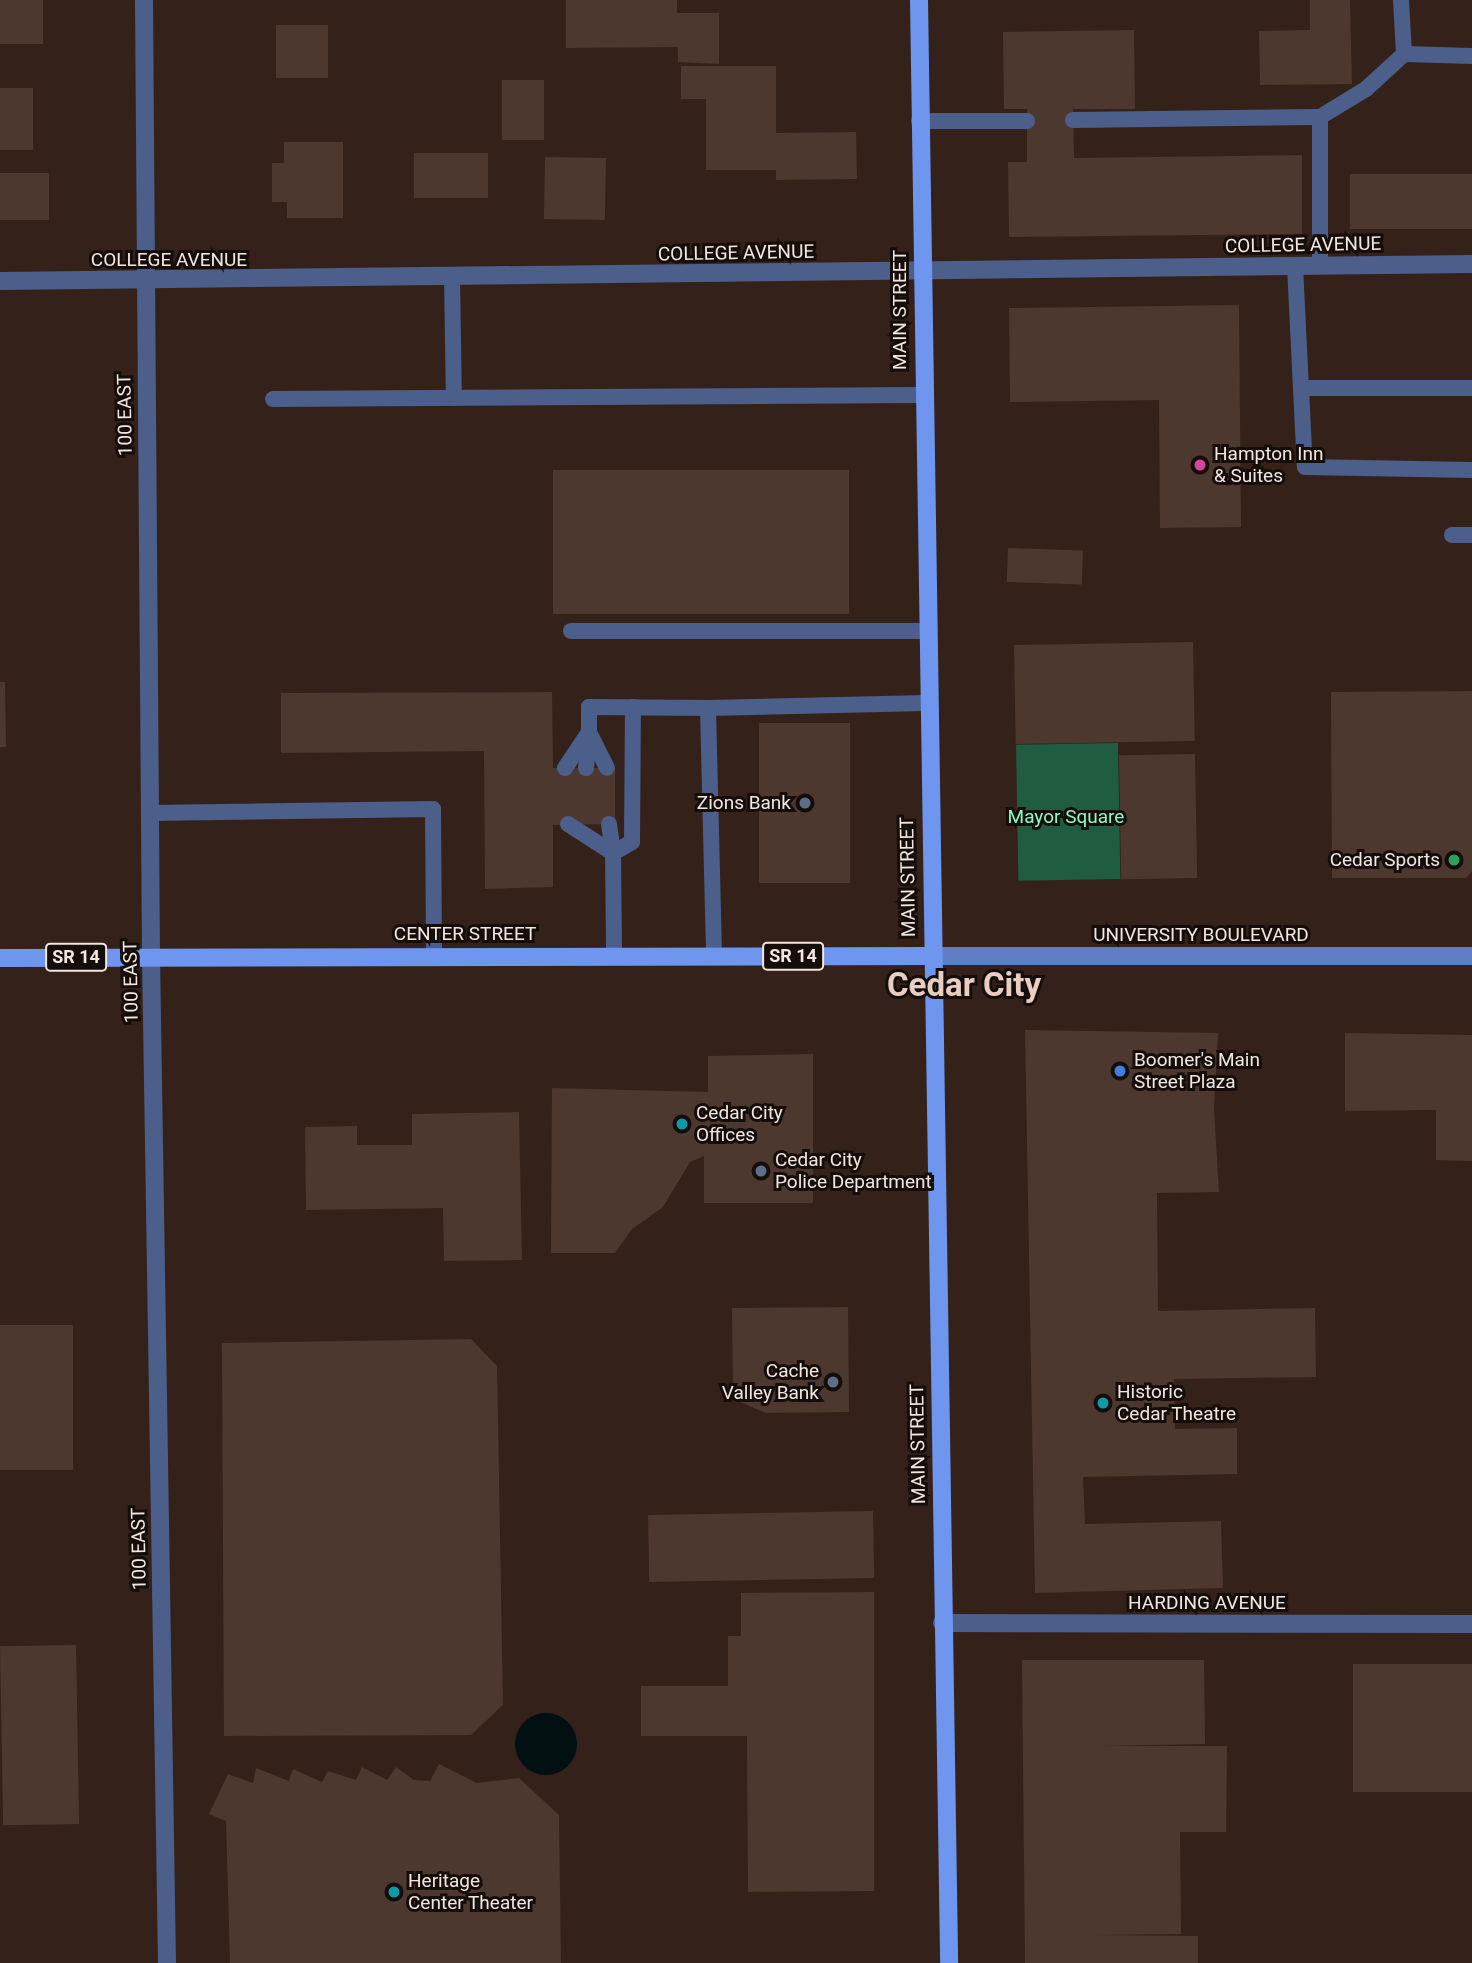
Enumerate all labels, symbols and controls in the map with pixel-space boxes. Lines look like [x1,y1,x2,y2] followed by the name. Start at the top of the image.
[1225,232,1381,258] street label: COLLEGE AVENUE
[658,240,814,266] street label: COLLEGE AVENUE
[91,249,247,271] street label: COLLEGE AVENUE
[889,250,911,370] street label: MAIN STREET
[113,374,137,456] street label: 100 EAST
[1214,443,1323,487] place label: Hampton Inn & Suites
[1192,457,1208,473] marker: Hampton Inn & Suites
[697,792,791,814] place label: Zions Bank
[797,795,813,811] marker: Zions Bank
[1008,806,1124,828] park label: Mayor Square
[896,817,920,937] street label: MAIN STREET
[1330,849,1440,871] place label: Cedar Sports
[1446,852,1462,868] marker: Cedar Sports
[394,923,536,945] street label: CENTER STREET
[1093,924,1309,946] street label: UNIVERSITY BOULEVARD
[119,941,143,1023] street label: 100 EAST
[44,942,108,972] road number: SR 14
[762,942,824,971] road number: SR 14
[887,965,1041,1005] district label: Cedar City
[1134,1049,1260,1093] place label: Boomer's Main Street Plaza
[1112,1063,1128,1079] marker: Boomer's Main Street Plaza
[696,1102,783,1146] place label: Cedar City Offices
[674,1116,690,1132] marker: Cedar City Offices
[775,1149,932,1193] place label: Cedar City Police Department
[753,1163,769,1179] marker: Cedar City Police Department
[722,1360,819,1404] place label: Cache Valley Bank
[825,1374,841,1390] marker: Cache Valley Bank
[1117,1381,1236,1425] place label: Historic Cedar Theatre
[906,1384,930,1504] street label: MAIN STREET
[1095,1395,1111,1411] marker: Historic Cedar Theatre
[127,1508,151,1590] street label: 100 EAST
[1128,1592,1286,1614] street label: HARDING AVENUE
[408,1870,533,1914] place label: Heritage Center Theater
[386,1884,402,1900] marker: Heritage Center Theater

